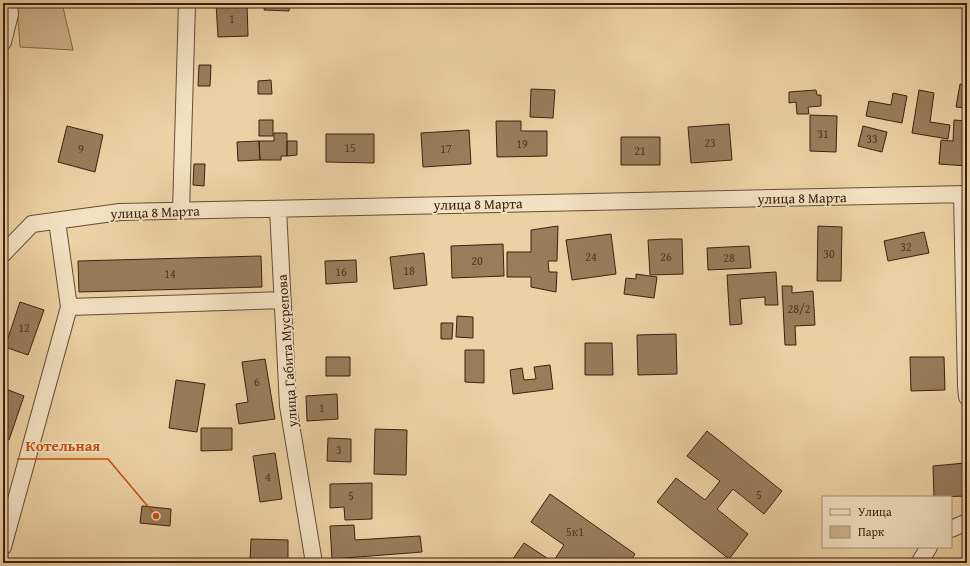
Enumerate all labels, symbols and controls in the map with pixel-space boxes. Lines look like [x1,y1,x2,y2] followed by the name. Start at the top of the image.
[229,10,235,27] house number: 1
[817,125,829,142] house number: 31
[866,130,878,147] house number: 33
[704,134,716,151] house number: 23
[516,135,528,152] house number: 19
[344,139,356,156] house number: 15
[78,140,84,157] house number: 9
[440,140,452,157] house number: 17
[634,142,646,159] house number: 21
[756,187,847,209] street label: улица 8 Марта
[432,193,523,215] street label: улица 8 Марта
[109,200,200,224] street label: улица 8 Марта
[900,238,912,255] house number: 32
[823,245,835,262] house number: 30
[585,248,597,265] house number: 24
[660,248,672,265] house number: 26
[723,249,735,266] house number: 28
[471,252,483,269] house number: 20
[403,262,415,279] house number: 18
[335,263,347,280] house number: 16
[164,265,176,282] house number: 14
[272,274,302,429] street label: улица Габита Мусрепова
[788,300,811,317] house number: 28/2
[18,319,30,336] house number: 12
[254,373,260,390] house number: 6
[319,399,325,416] house number: 1
[17,432,108,459] callout: Котельная
[26,435,100,456] text: Котельная
[336,441,342,458] house number: 3
[265,468,271,485] house number: 4
[756,486,762,503] house number: 5
[348,487,354,504] house number: 5
[822,496,952,548] legend
[858,503,892,520] text: Улица
[566,523,584,540] house number: 5к1
[858,523,885,540] text: Парк

